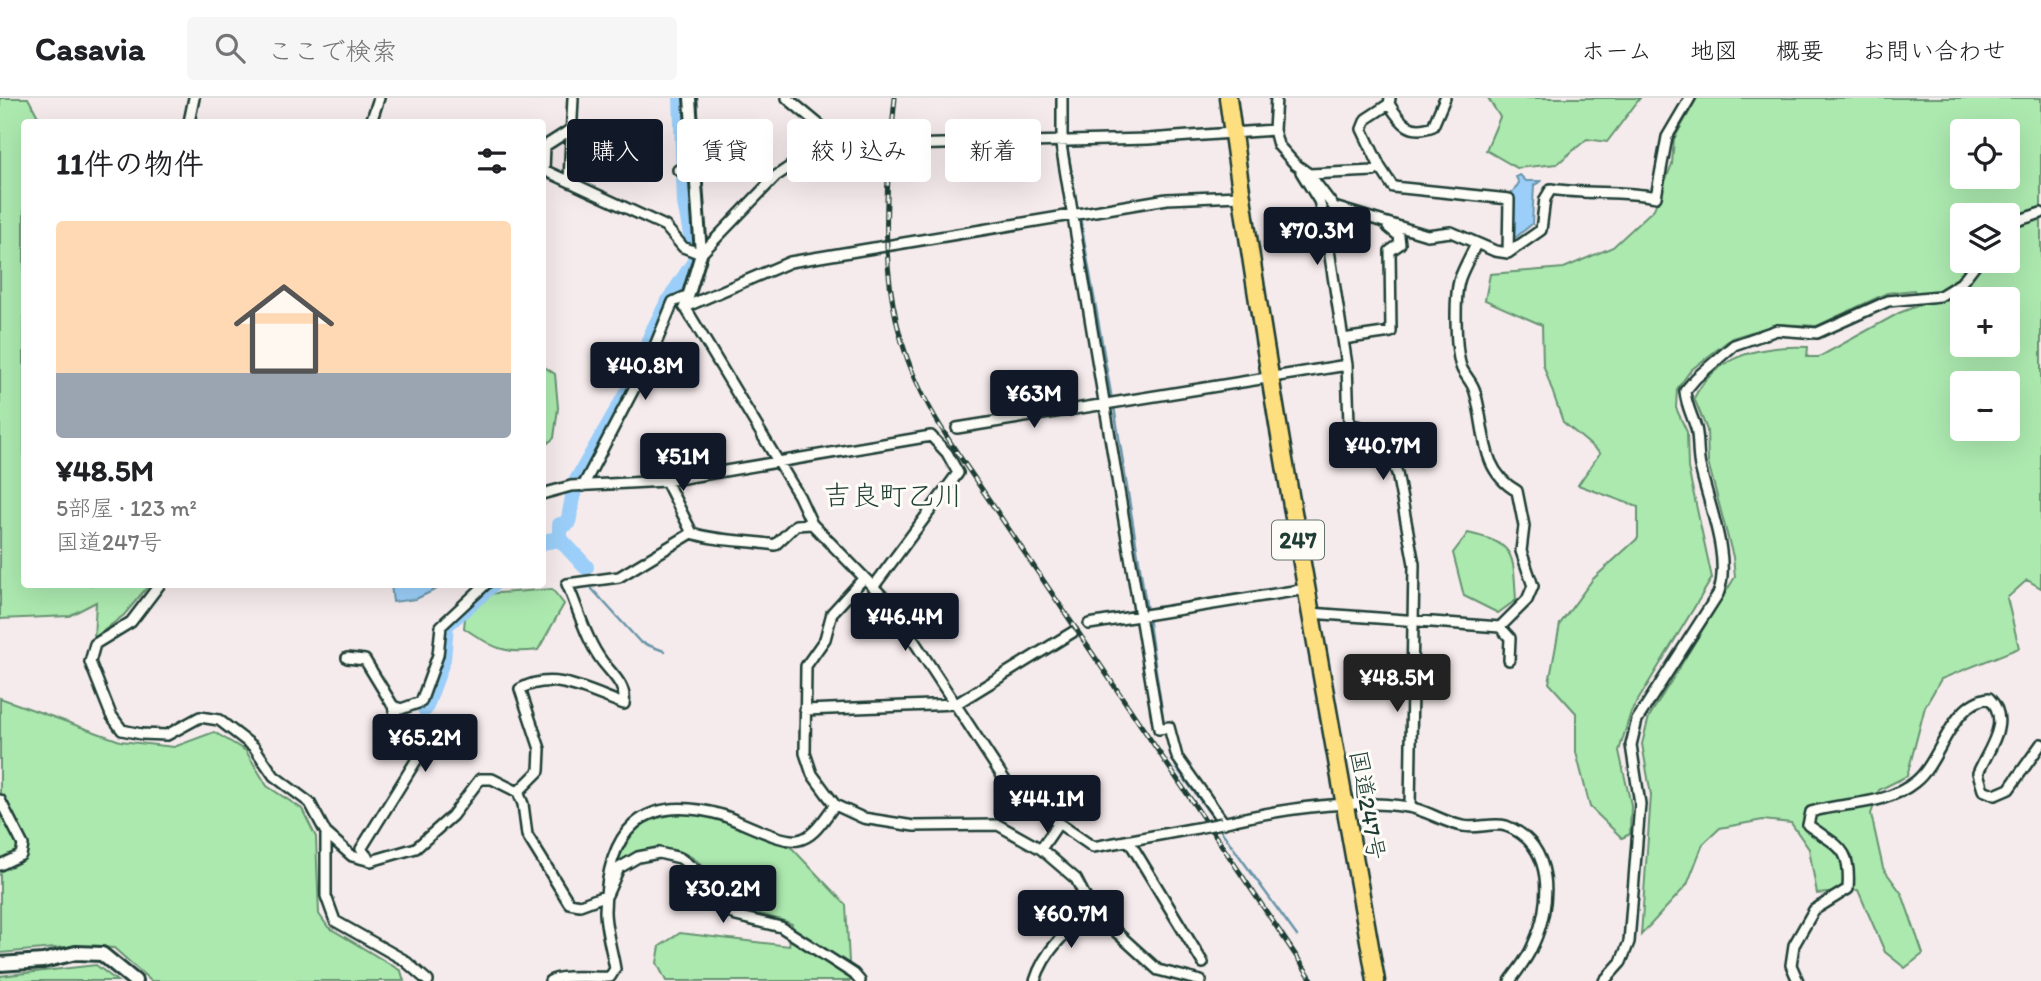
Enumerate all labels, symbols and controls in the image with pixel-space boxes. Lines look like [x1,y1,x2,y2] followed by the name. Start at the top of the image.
[187,17,677,80] search box
[35,29,145,68] text: Casavia
[211,29,249,67] icon: search
[267,35,397,67] text: ここで検索
[1581,36,1652,65] text: ホーム
[1690,36,1738,65] text: 地図
[1776,36,1824,65] text: 概要
[1862,36,2006,65] text: お問い合わせ
[567,119,663,182] chip: 購入
[677,119,773,182] chip: 賃貸
[787,119,931,182] chip: 絞り込み
[945,119,1041,182] chip: 新着
[1950,119,2020,441] map controls
[1950,119,2020,189] button: locate
[473,142,511,180] icon: filters
[56,145,204,182] text: 11件の物件
[1950,203,2020,273] button: layers
[1260,208,1374,267] pin: ¥70.3M
[1280,216,1354,244] text: ¥70.3M
[221,266,347,392] icon: home
[1950,287,2020,357] button: +
[588,342,702,402] pin: ¥40.8M
[606,351,684,379] text: ¥40.8M
[993,370,1075,430] pin: ¥63M
[1950,371,2020,441] button: −
[1006,379,1062,407] text: ¥63M
[1326,422,1440,482] pin: ¥40.7M
[1345,431,1421,459] text: ¥40.7M
[642,434,724,493] pin: ¥51M
[656,442,710,470] text: ¥51M
[56,452,154,489] text: ¥48.5M
[823,478,963,512] district label: 吉良町乙川
[56,494,197,522] text: 5部屋 · 123 m²
[1272,520,1324,560] road number: 247
[56,528,162,556] text: 国道247号
[848,594,962,653] pin: ¥46.4M
[867,602,943,630] text: ¥46.4M
[1340,654,1454,714] pin: ¥48.5M
[1359,663,1435,691] text: ¥48.5M
[368,714,482,774] pin: ¥65.2M
[389,723,461,751] text: ¥65.2M
[1344,748,1392,862] street label: 国道247号
[990,776,1104,835] pin: ¥44.1M
[1010,784,1084,812] text: ¥44.1M
[666,866,780,925] pin: ¥30.2M
[685,874,761,902] text: ¥30.2M
[1014,890,1128,950] pin: ¥60.7M
[1034,899,1108,927] text: ¥60.7M

